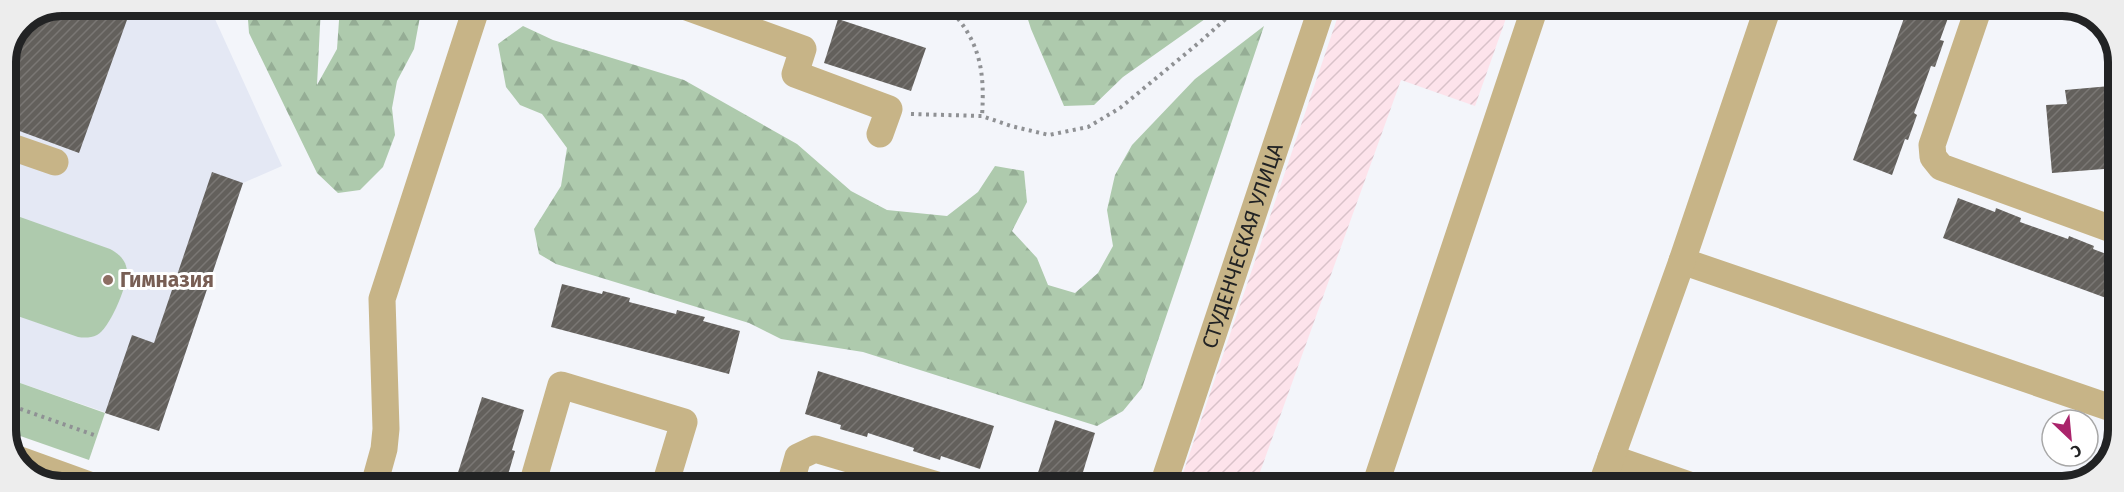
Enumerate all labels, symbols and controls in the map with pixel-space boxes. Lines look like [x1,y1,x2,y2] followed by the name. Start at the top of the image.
[1196,140,1289,352] street label: СТУДЕНЧЕСКАЯ УЛИЦА
[120,267,214,293] place label: Гимназия
[101,273,115,287] marker: Гимназия
[2040,408,2100,468] north arrow
[2067,440,2085,462] text: С

